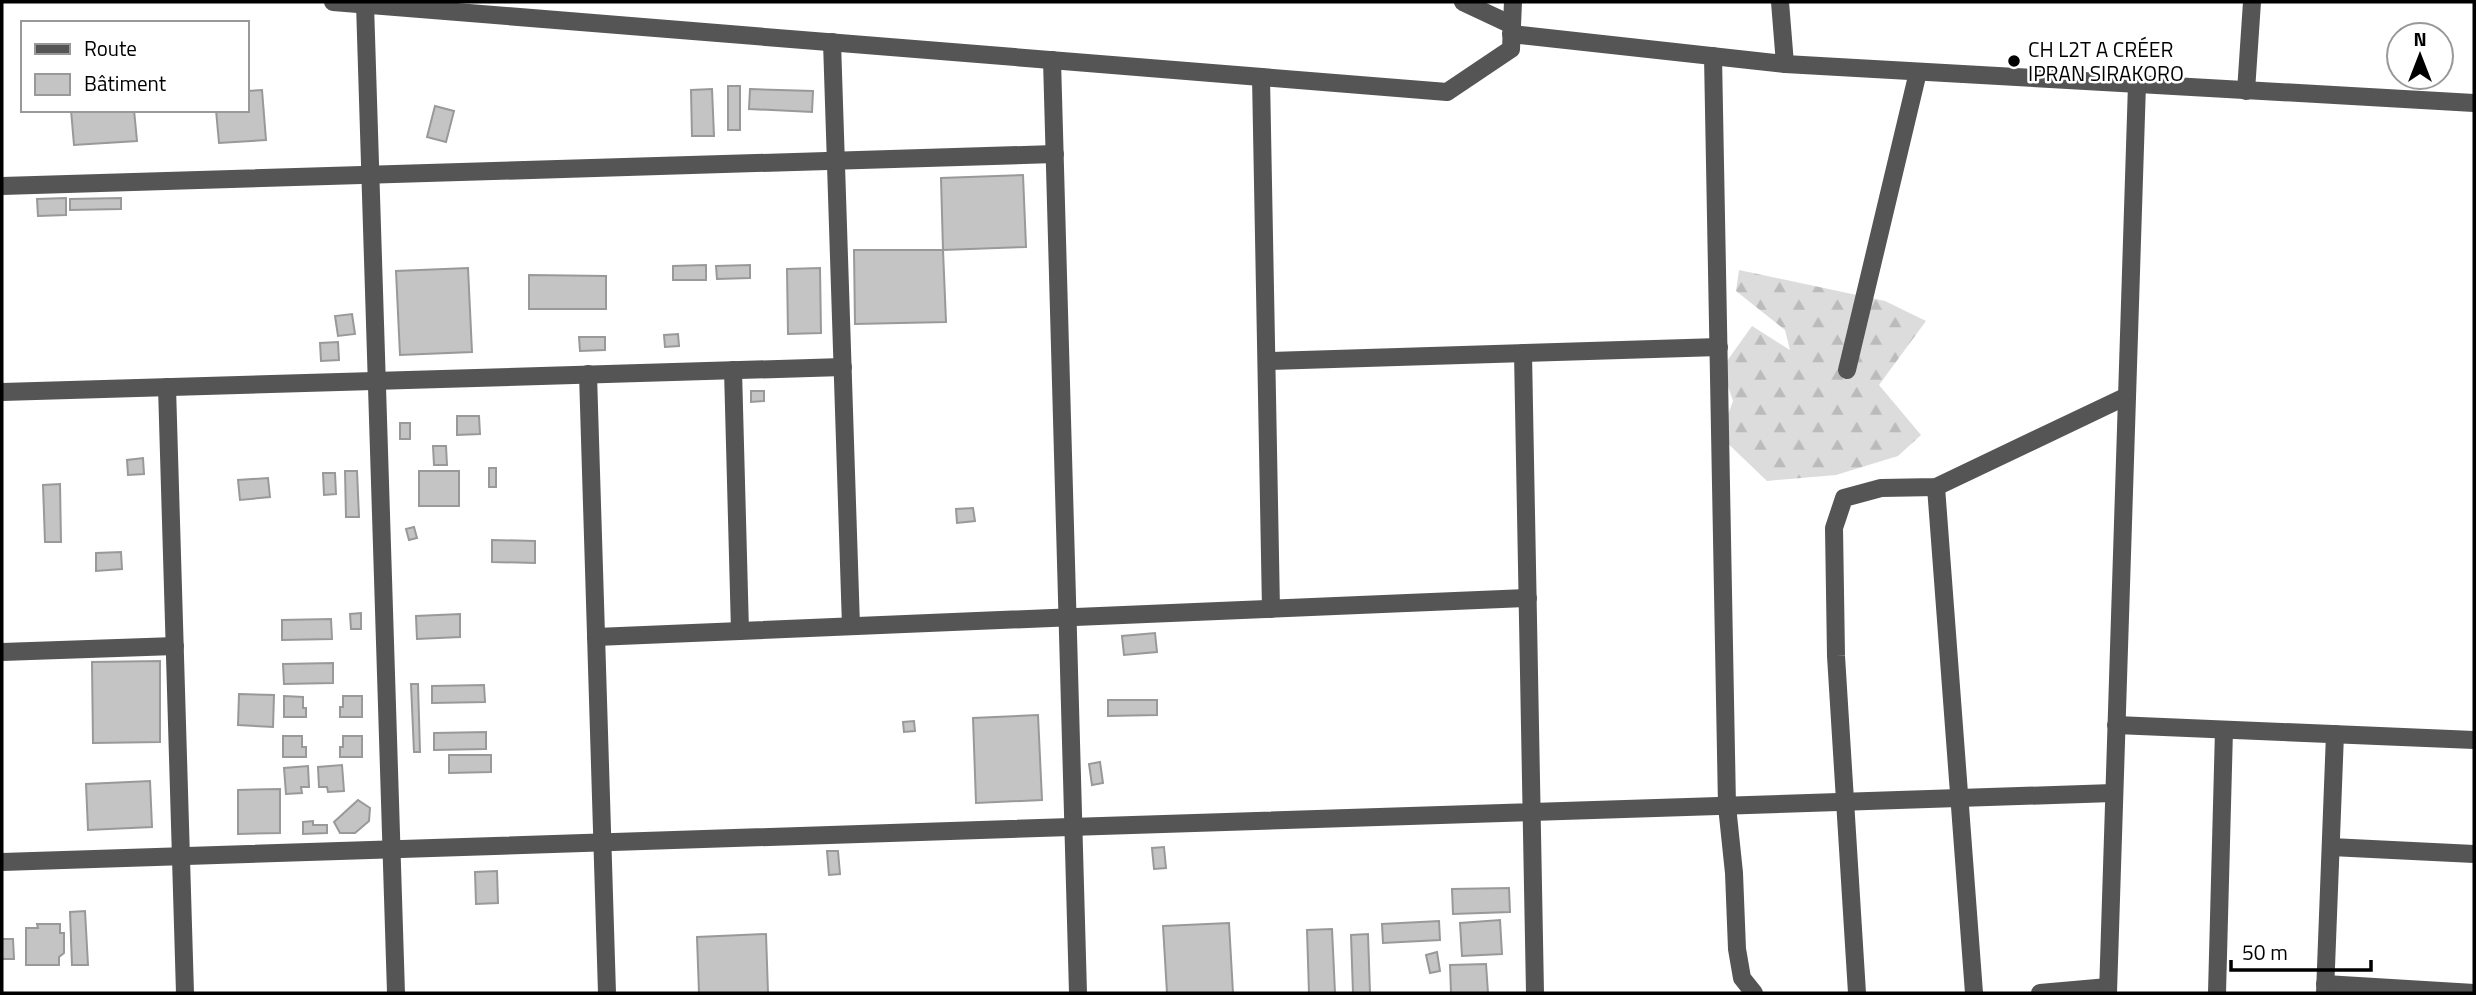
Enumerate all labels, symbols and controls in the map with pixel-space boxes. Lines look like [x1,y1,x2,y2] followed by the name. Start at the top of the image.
[21,21,248,112] legend
[2385,21,2455,91] north arrow
[2413,24,2427,53] text: N
[84,32,137,64] text: Route
[2028,33,2184,89] place label: CH L2T A CRÉER IPRAN SIRAKORO
[2006,53,2022,69] marker: CH L2T A CRÉER IPRAN SIRAKORO
[84,67,167,99] text: Bâtiment
[2231,928,2371,972] scale bar
[2242,936,2288,968] text: 50 m

